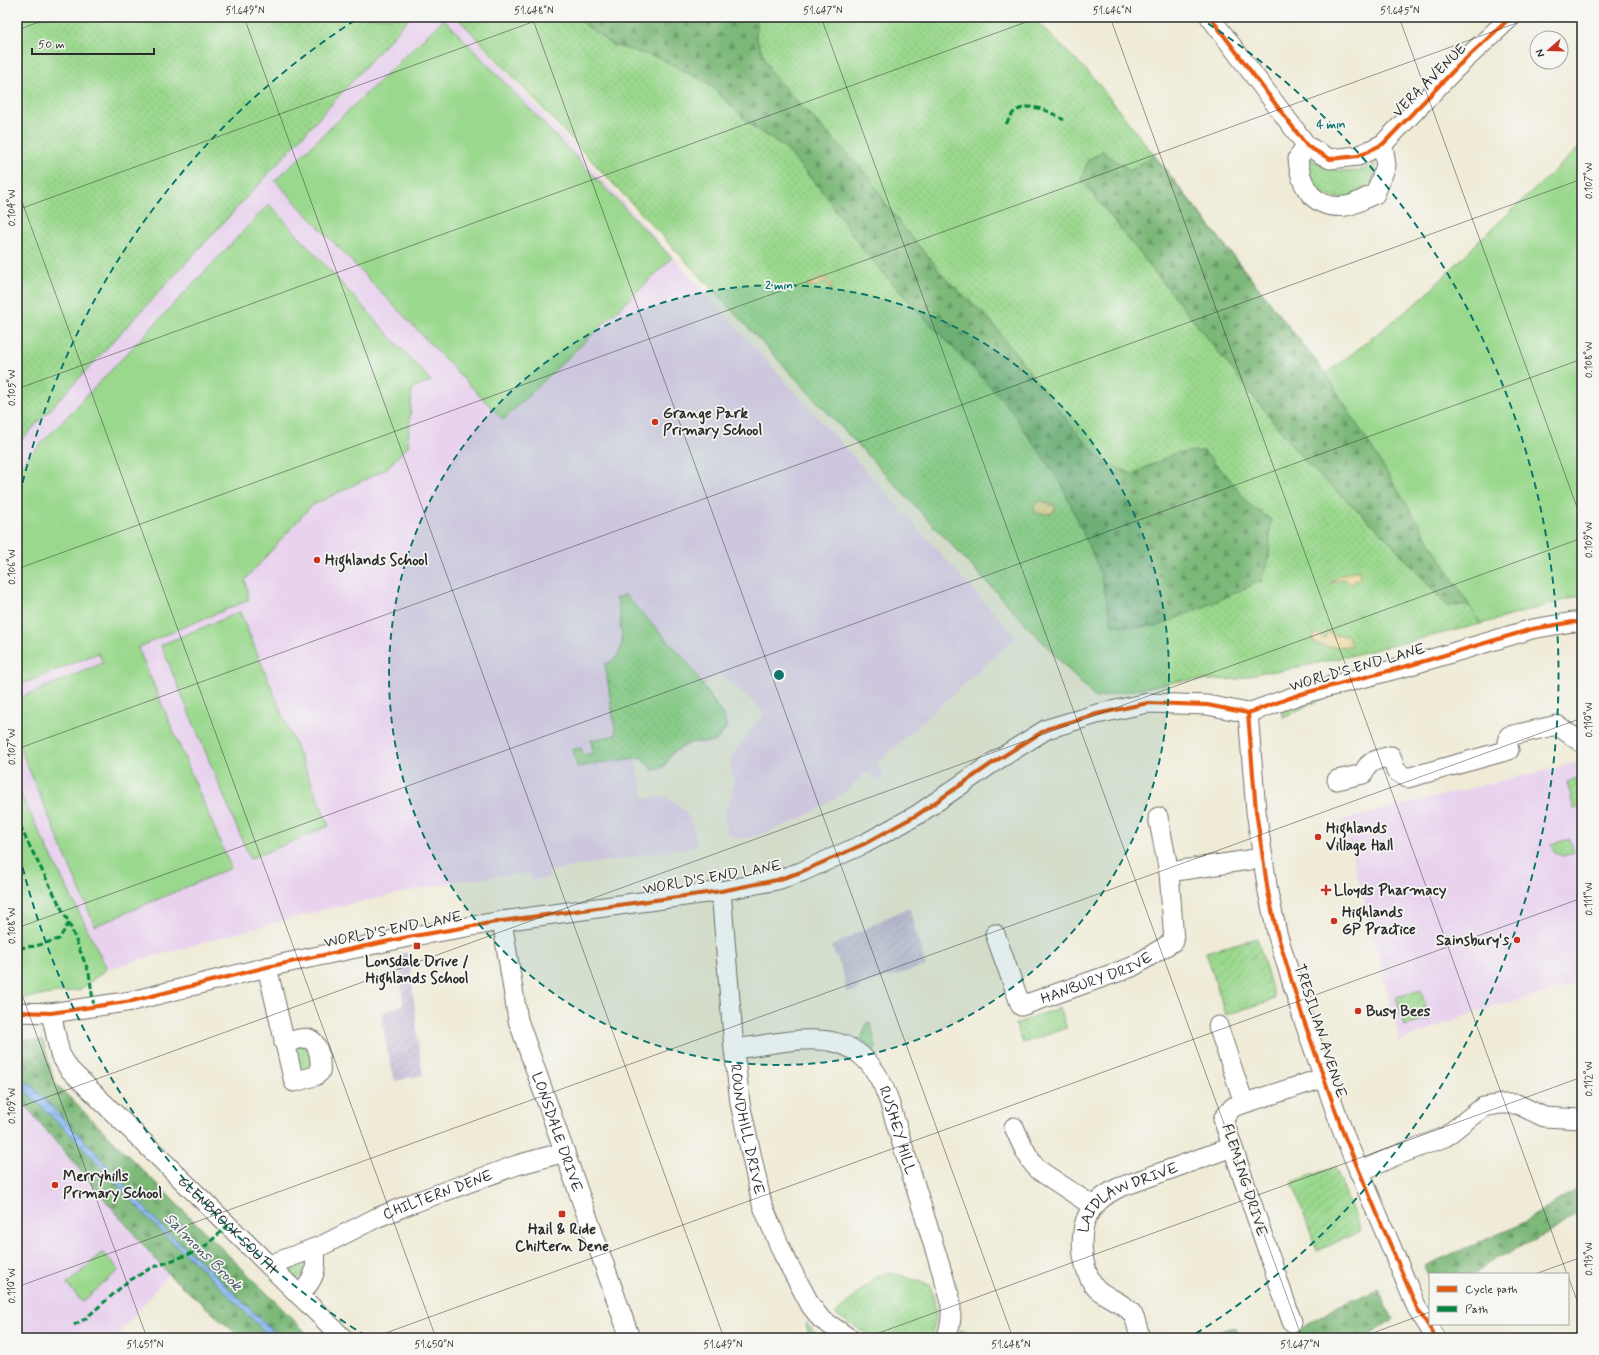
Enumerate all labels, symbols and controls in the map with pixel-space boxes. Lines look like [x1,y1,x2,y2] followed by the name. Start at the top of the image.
[225,4,265,18] text: 51.649°N
[514,4,554,18] text: 51.648°N
[803,4,843,18] text: 51.647°N
[1093,4,1132,18] text: 51.646°N
[1380,4,1420,18] text: 51.645°N
[32,30,154,56] scale bar
[1529,30,1569,70] north arrow
[38,37,65,53] text: 50 m
[1388,39,1471,122] street label: VERA AVENUE
[1533,47,1548,59] text: N
[1316,117,1346,133] text: 4 min
[1582,163,1596,199] text: 0.107°W
[5,190,19,226] text: 0.104°W
[765,278,793,294] text: 2 min
[1582,342,1596,378] text: 0.108°W
[5,370,19,406] text: 0.105°W
[663,404,762,441] place label: Grange Park Primary School
[650,417,660,427] marker: Grange Park Primary School
[1582,522,1596,558] text: 0.109°W
[5,549,19,585] text: 0.106°W
[325,551,428,573] place label: Highlands School
[312,555,322,565] marker: Highlands School
[1287,639,1428,697] street label: WORLD'S END LANE
[772,668,786,682] centre of rings
[1582,702,1596,738] text: 0.110°W
[5,729,19,765] text: 0.107°W
[1326,819,1394,857] place label: Highlands Village Hall
[1313,832,1323,842] marker: Highlands Village Hall
[641,856,783,900] street label: WORLD'S END LANE
[1334,881,1447,901] place label: Lloyds Pharmacy
[1582,882,1596,916] text: 0.111°W
[1321,885,1331,895] marker: Lloyds Pharmacy
[1342,903,1416,940] place label: Highlands GP Practice
[322,907,464,953] street label: WORLD'S END LANE
[5,908,19,944] text: 0.108°W
[1329,916,1339,926] marker: Highlands GP Practice
[1436,931,1509,951] place label: Sainsbury's
[1512,935,1522,945] marker: Sainsbury's
[412,941,422,951] marker: Lonsdale Drive / Highlands School
[1038,948,1157,1009] street label: HANBURY DRIVE
[365,952,469,991] place label: Lonsdale Drive / Highlands School
[1289,962,1351,1101] street label: TRESILIAN AVENUE
[1366,1002,1431,1022] place label: Busy Bees
[1353,1006,1363,1016] marker: Busy Bees
[1582,1061,1596,1097] text: 0.112°W
[725,1063,769,1197] street label: ROUNDHILL DRIVE
[526,1070,587,1195] street label: LONSDALE DRIVE
[873,1083,920,1178] street label: RUSHEY HILL
[5,1088,19,1124] text: 0.109°W
[1216,1121,1272,1239] street label: FLEMING DRIVE
[1074,1158,1181,1234] street label: LAIDLAW DRIVE
[380,1166,496,1225] street label: CHILTERN DENE
[63,1167,162,1204] place label: Merryhills Primary School
[173,1172,281,1279] street label: GLENBROOK SOUTH
[50,1180,60,1190] marker: Merryhills Primary School
[159,1208,247,1296] water label: Salmons Brook
[557,1209,567,1219] marker: Hail & Ride Chiltern Dene
[515,1220,609,1257] place label: Hail & Ride Chiltern Dene
[1582,1242,1596,1276] text: 0.113°W
[5,1268,19,1304] text: 0.110°W
[1429,1273,1569,1325] legend
[1465,1282,1517,1298] text: Cycle path
[1465,1302,1488,1318] text: Path
[126,1338,164,1352] text: 51.651°N
[414,1338,454,1352] text: 51.650°N
[703,1338,743,1352] text: 51.649°N
[991,1338,1031,1352] text: 51.648°N
[1280,1338,1320,1352] text: 51.647°N

